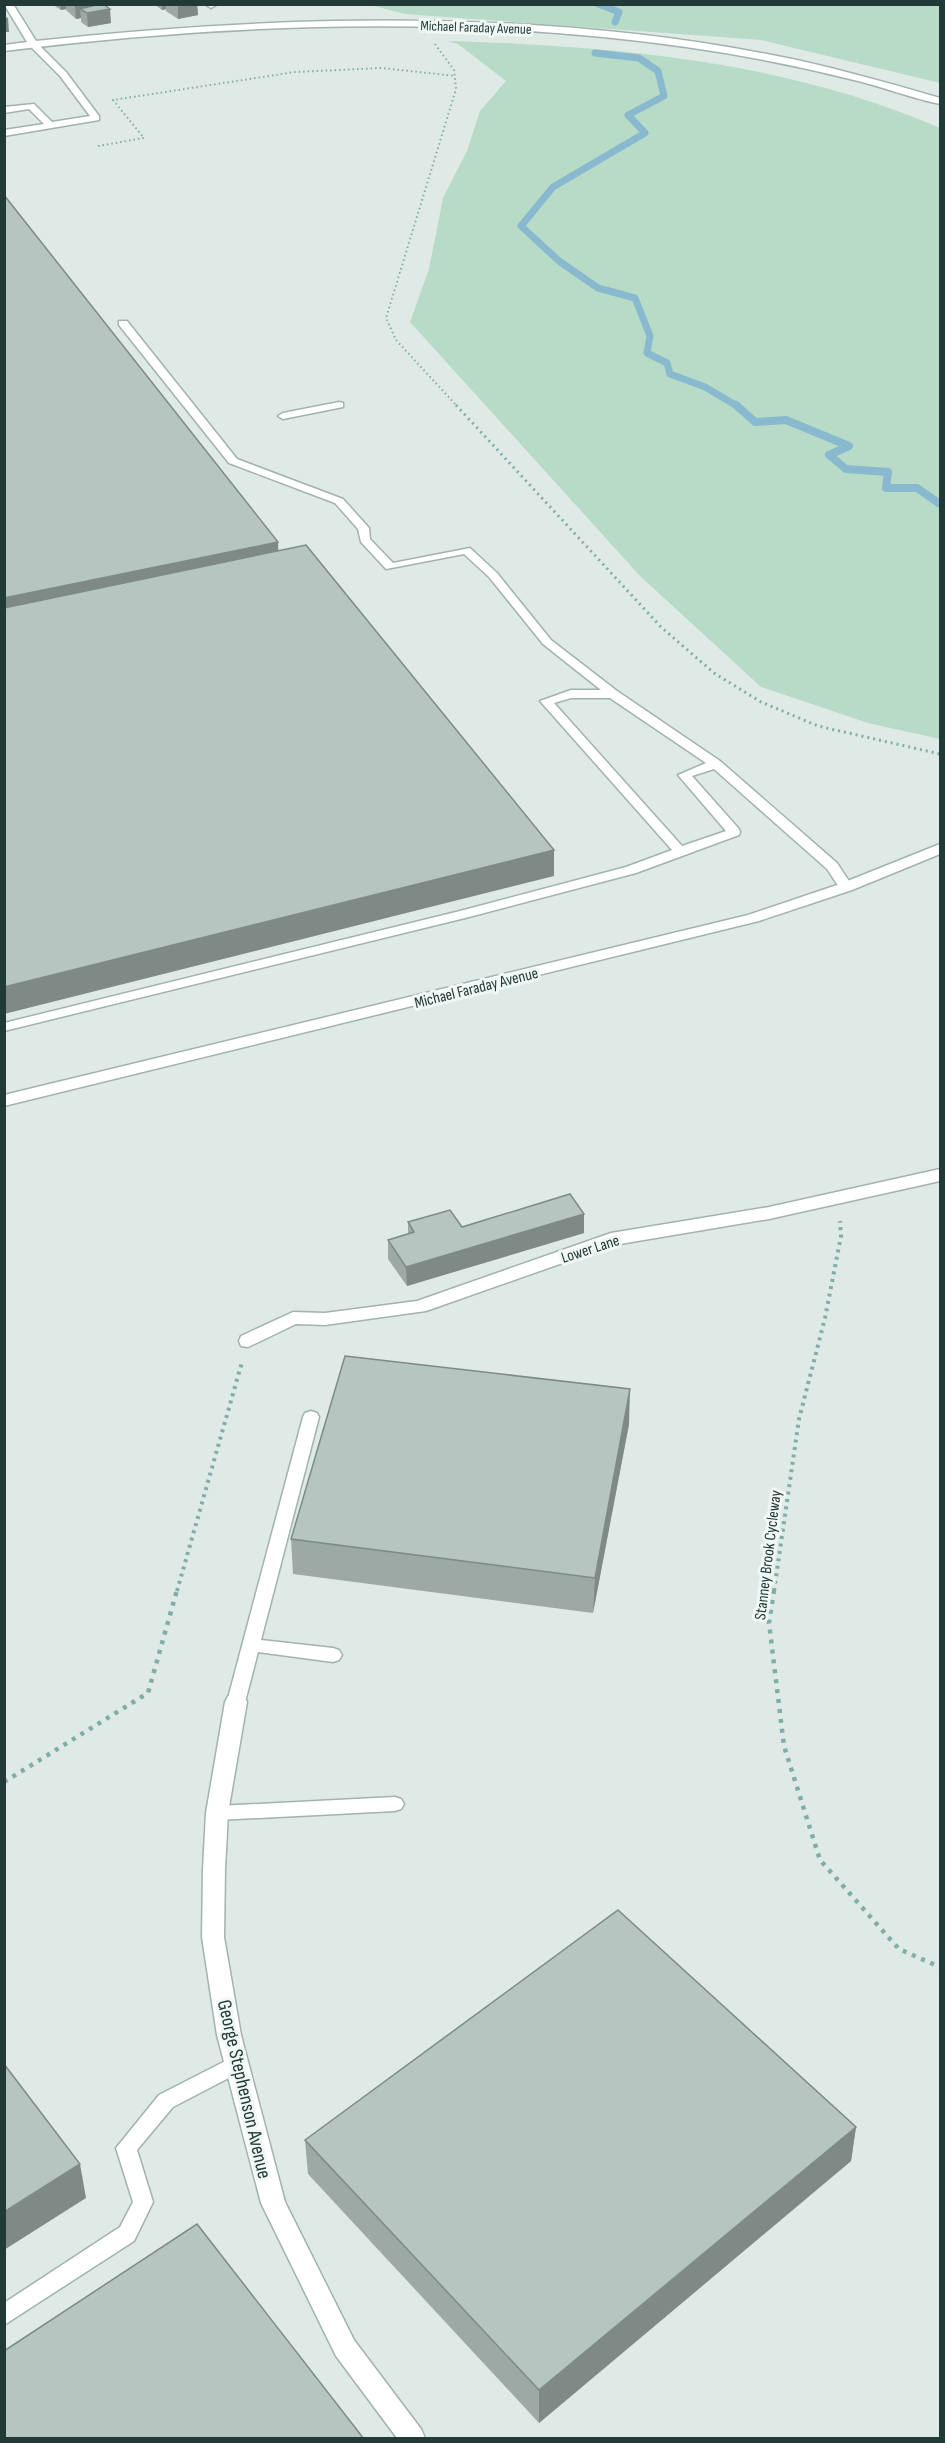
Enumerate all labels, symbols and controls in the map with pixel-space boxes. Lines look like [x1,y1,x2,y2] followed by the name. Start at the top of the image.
[420,17,532,38] street label: Michael Faraday Avenue
[413,964,540,1013] street label: Michael Faraday Avenue
[559,1231,622,1268] street label: Lower Lane
[751,1489,786,1621] street label: Stanney Brook Cycleway
[212,1997,276,2181] street label: George Stephenson Avenue

